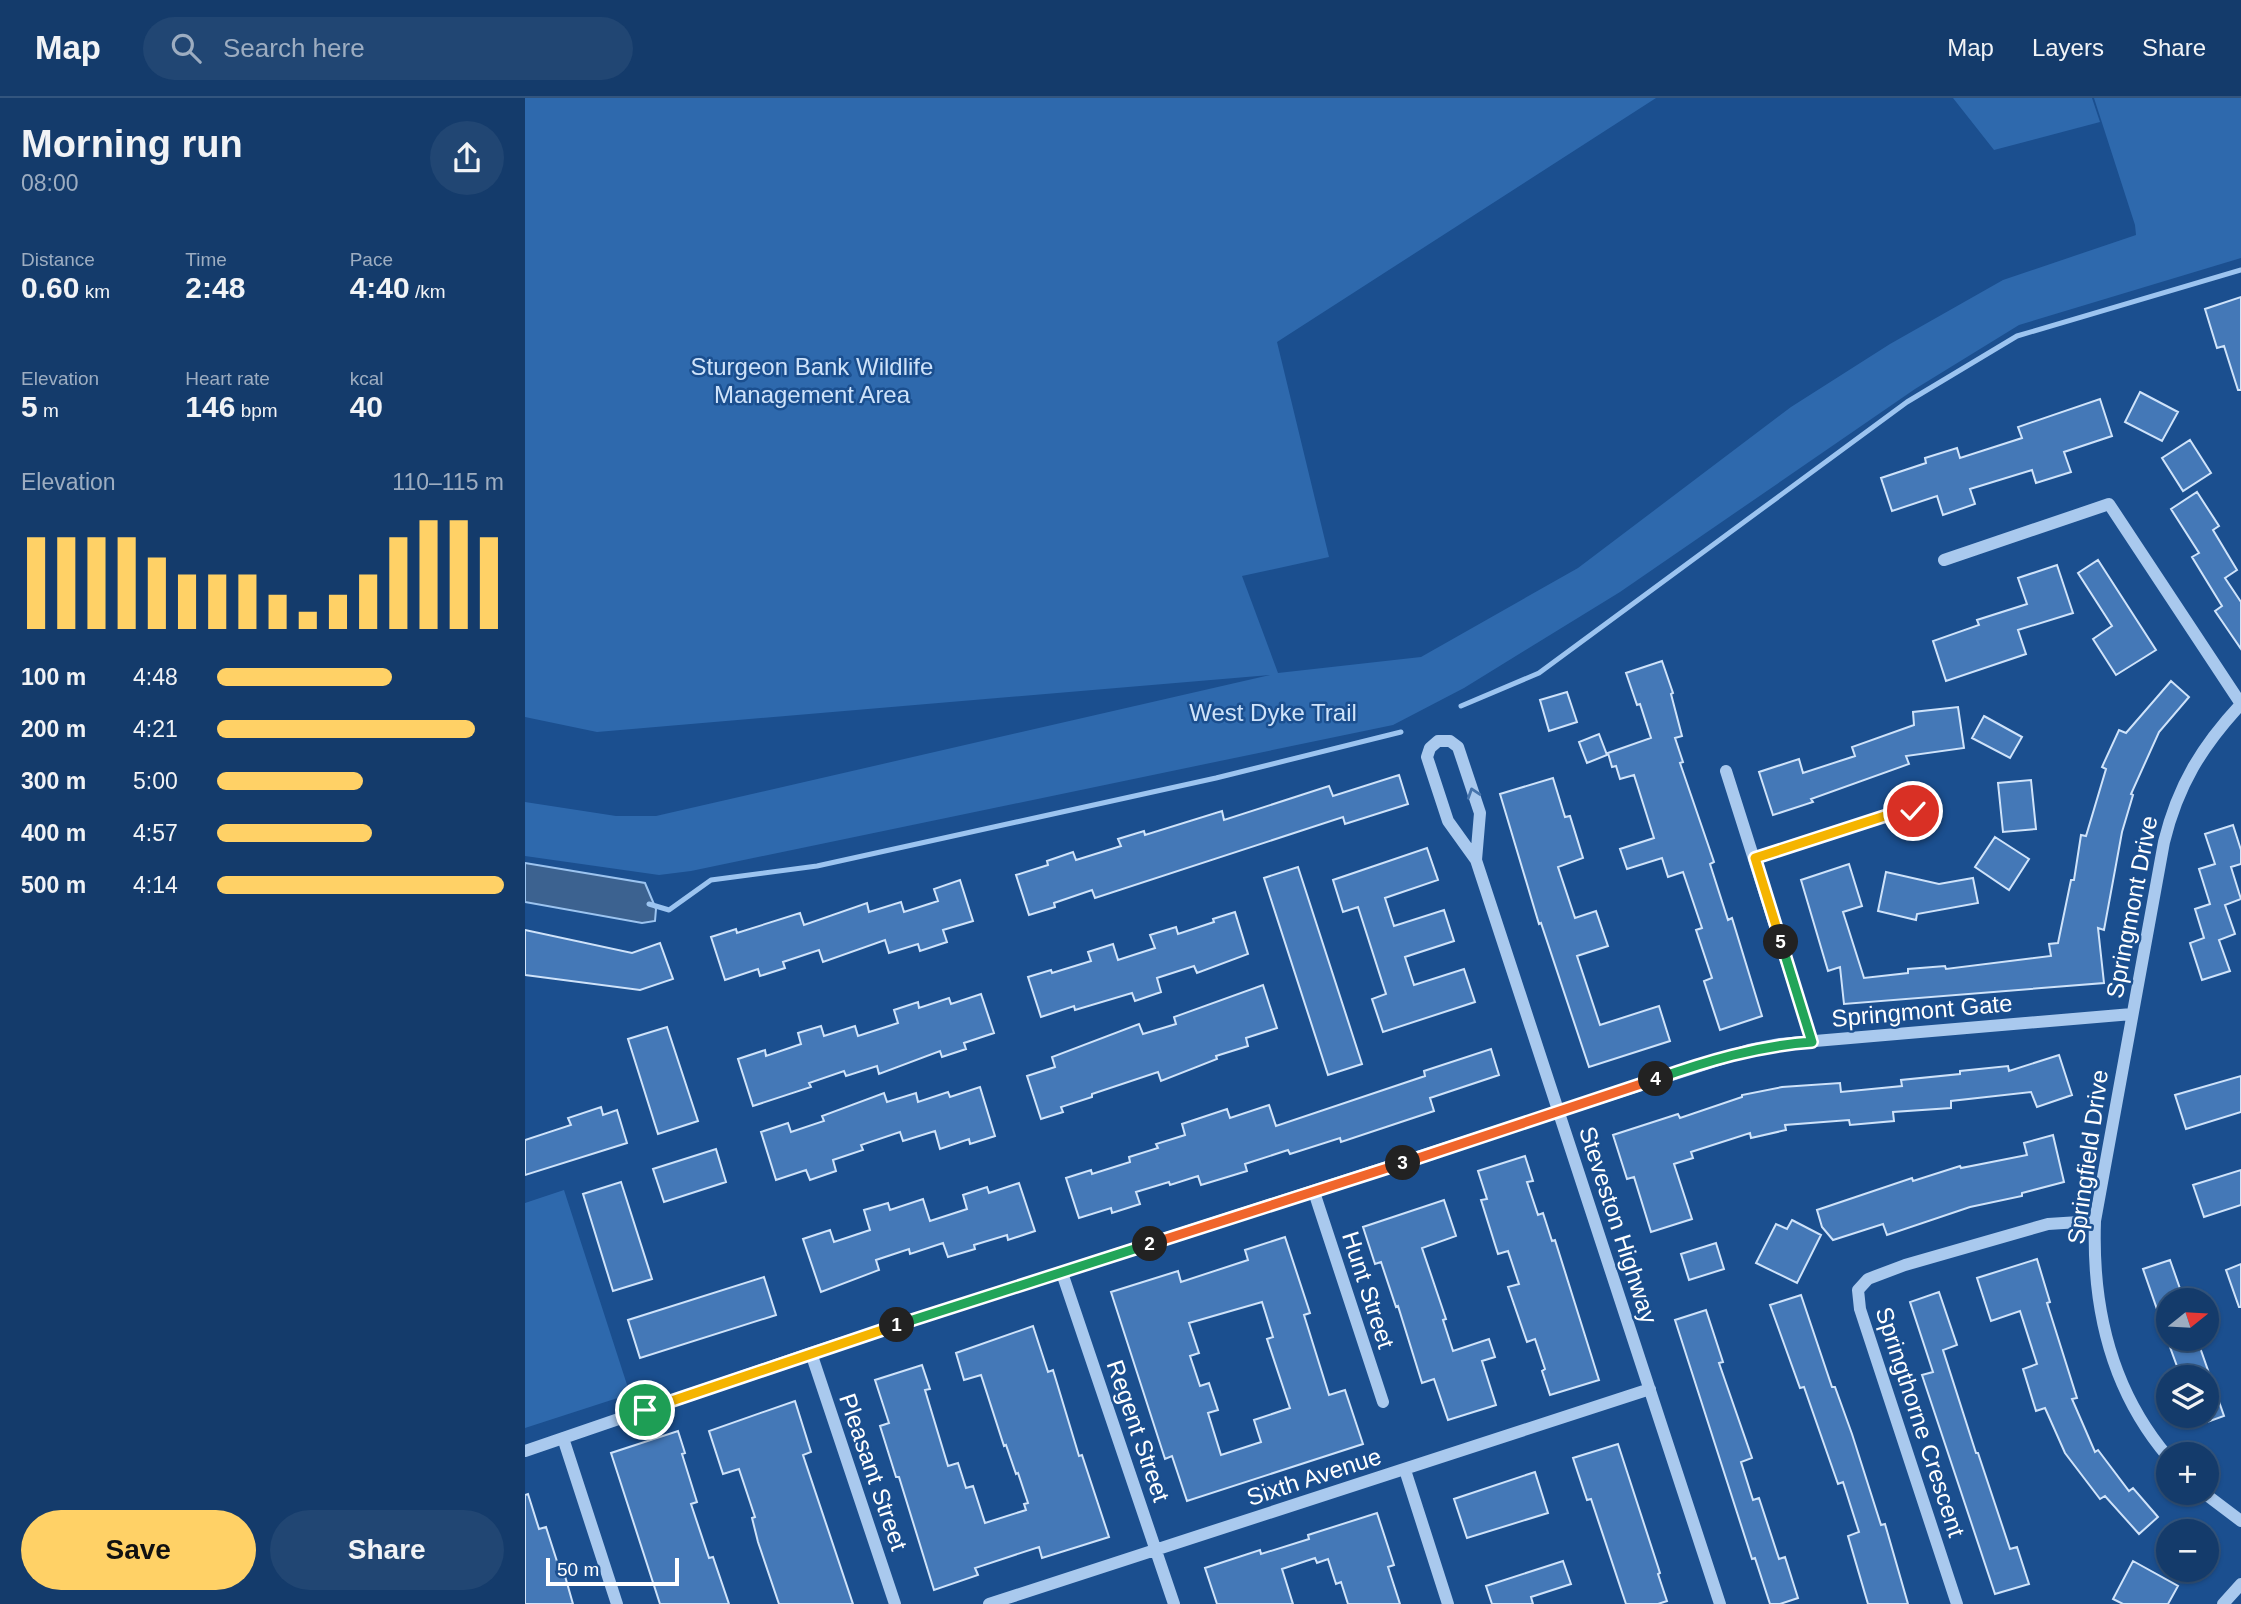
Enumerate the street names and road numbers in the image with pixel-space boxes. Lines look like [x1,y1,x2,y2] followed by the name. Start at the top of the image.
[2101,813,2162,1000] street label: Springmont Drive
[1830,989,2014,1032] street label: Springmont Gate
[2062,1068,2113,1246] street label: Springfield Drive
[1574,1123,1663,1327] street label: Steveston Highway
[1337,1228,1400,1352] street label: Hunt Street
[1871,1303,1971,1541] street label: Springthorne Crescent
[1102,1356,1175,1506] street label: Regent Street
[834,1390,913,1554] street label: Pleasant Street
[1243,1442,1384,1511] street label: Sixth Avenue

